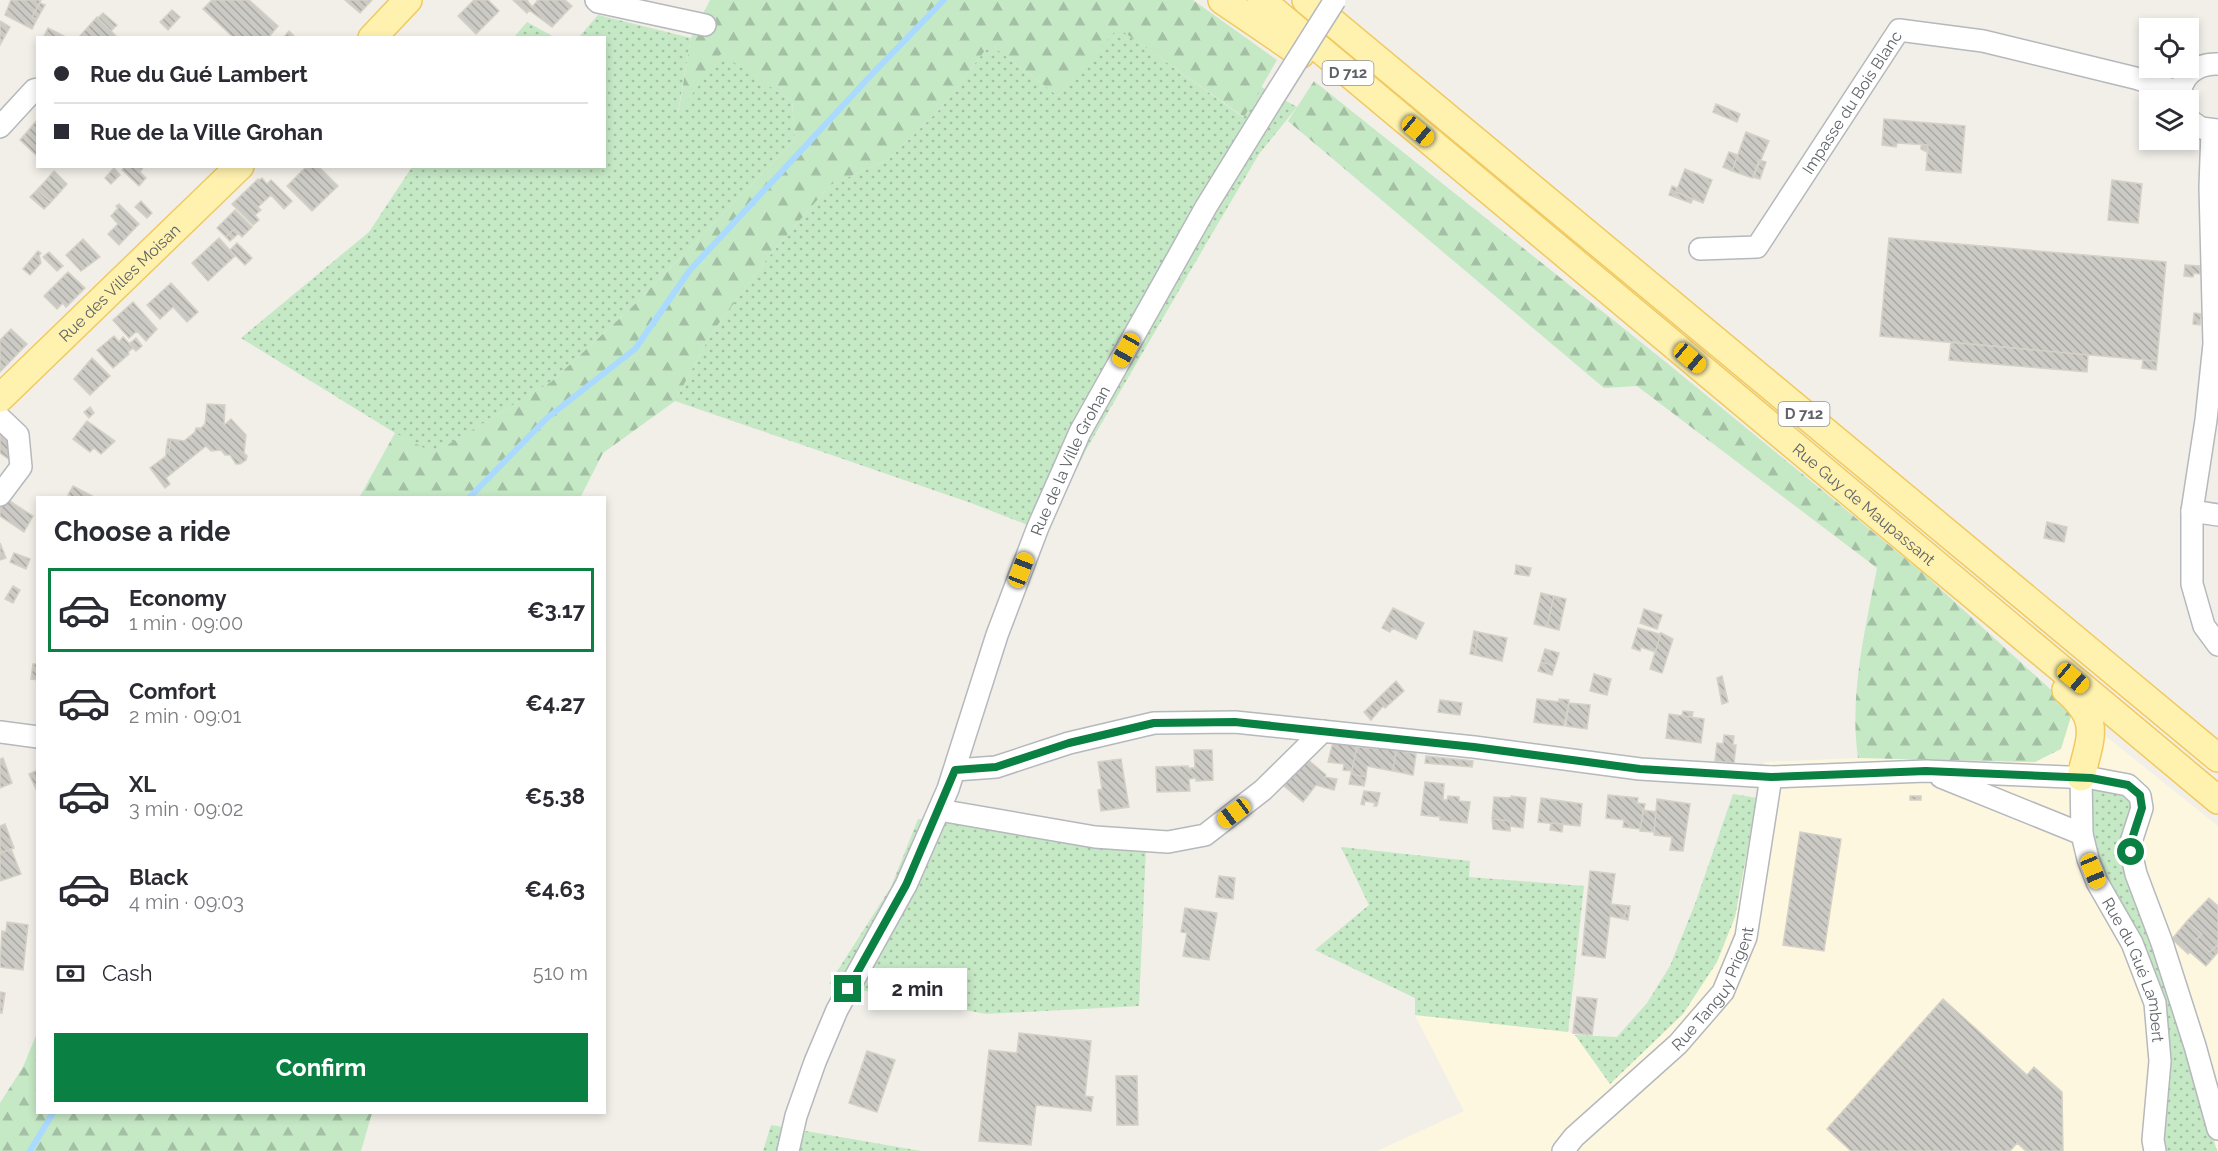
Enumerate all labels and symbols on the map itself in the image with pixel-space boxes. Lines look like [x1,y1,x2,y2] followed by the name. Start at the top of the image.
[1798,27,1906,178] street label: Impasse du Bois Blanc
[1322,61,1374,85] road number: D 712
[1398,113,1438,149] car
[55,220,184,346] street label: Rue des Villes Moisan
[1109,330,1143,370] car
[1670,340,1710,376] car
[1027,382,1114,538] street label: Rue de la Ville Grohan
[1778,402,1830,426] road number: D 712
[1789,440,1939,570] street label: Rue Guy de Maupassant
[1006,550,1036,590] car
[2053,660,2093,696] car
[1214,795,1254,831] car
[2117,838,2144,865] route start
[2078,851,2108,891] car
[2098,894,2167,1044] street label: Rue du Gué Lambert
[1668,925,1758,1055] street label: Rue Tanguy Prigent
[869,968,968,1010] callout: 2 min
[834,975,861,1002] route end

